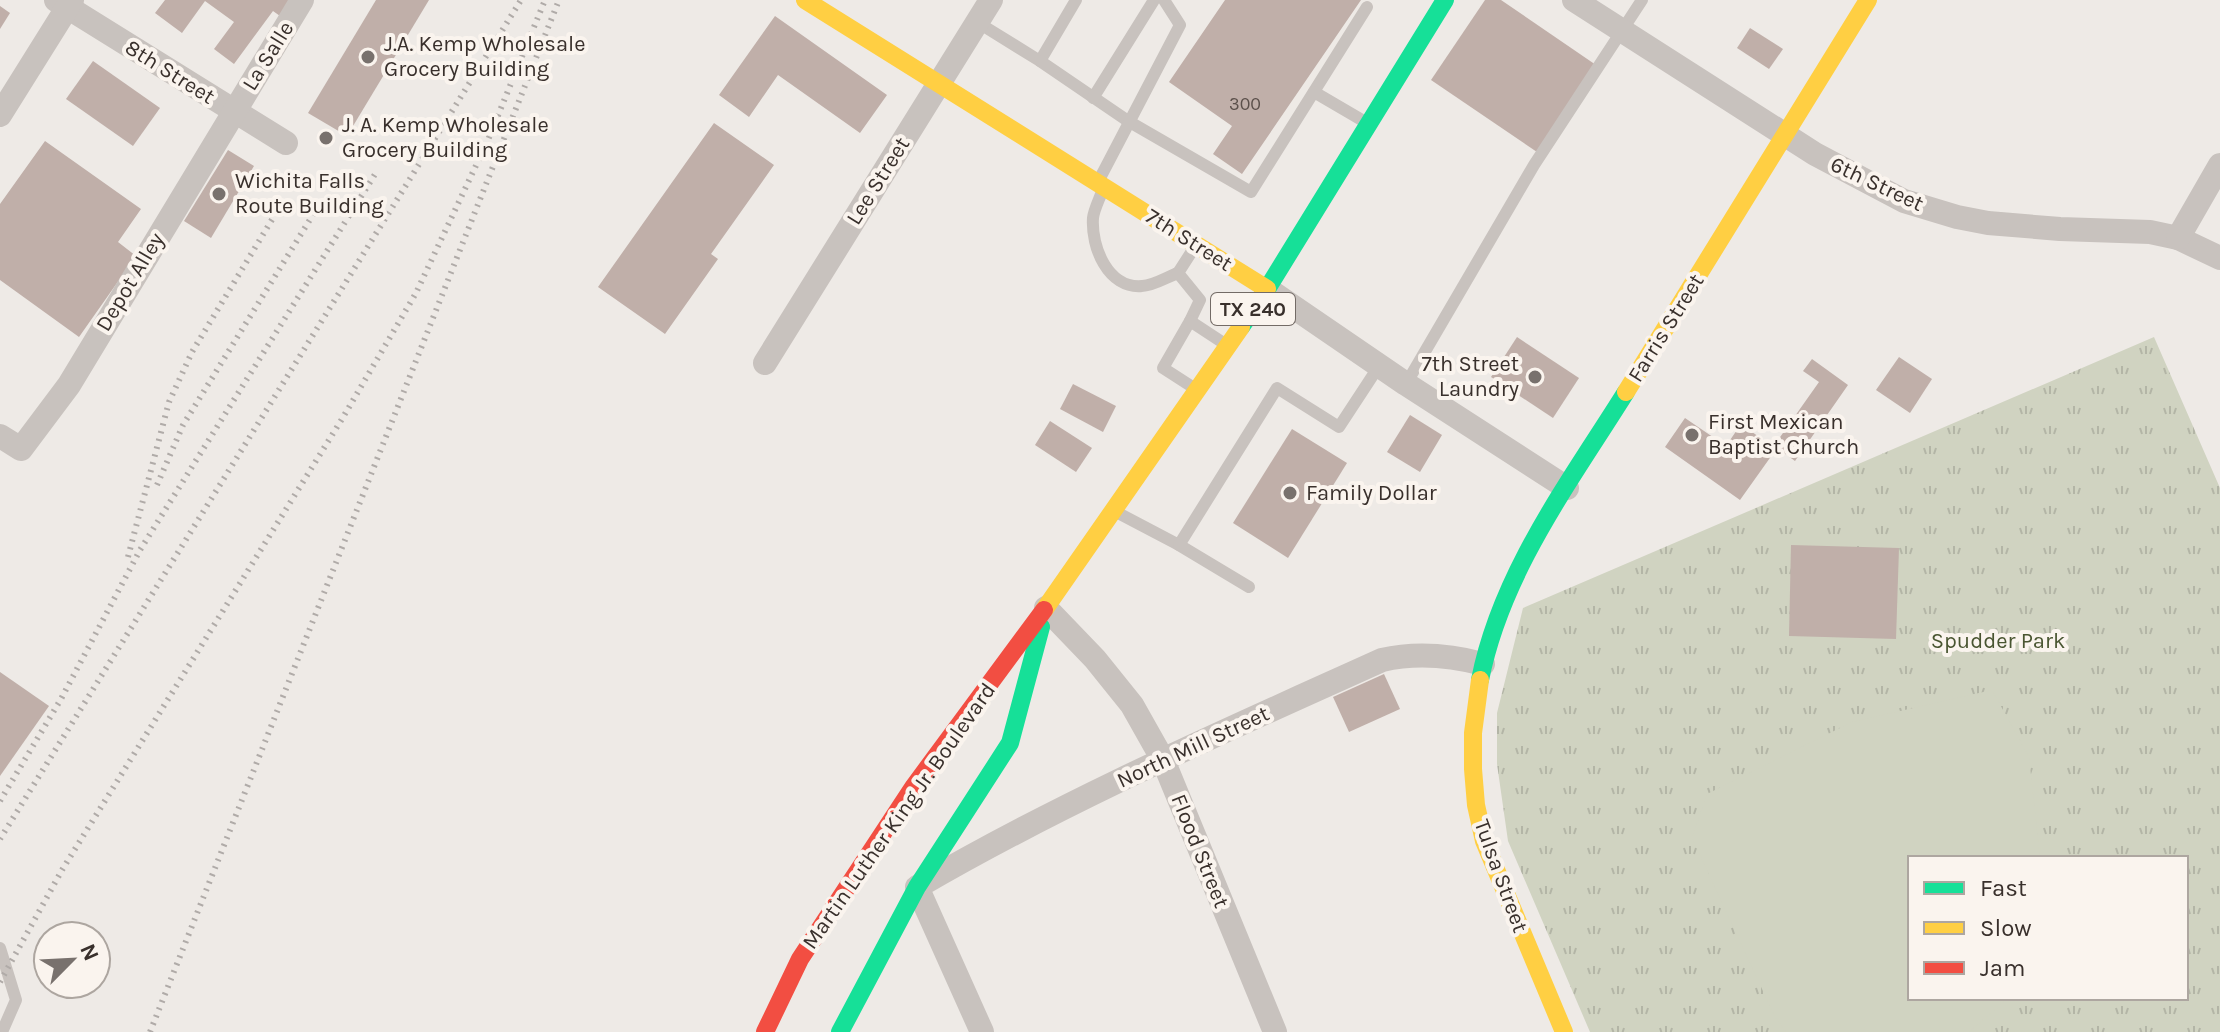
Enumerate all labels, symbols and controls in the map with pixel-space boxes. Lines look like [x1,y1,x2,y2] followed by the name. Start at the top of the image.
[237,17,299,95] street label: La Salle
[384,31,585,82] place label: J.A. Kemp Wholesale Grocery Building
[120,34,220,110] street label: 8th Street
[359,48,377,66] marker: J.A. Kemp Wholesale Grocery Building
[1229,93,1261,115] house number: 300
[342,112,549,163] place label: J. A. Kemp Wholesale Grocery Building
[317,129,335,147] marker: J. A. Kemp Wholesale Grocery Building
[841,132,915,230] street label: Lee Street
[1826,151,1928,217] street label: 6th Street
[235,168,384,219] place label: Wichita Falls Route Building
[210,185,228,203] marker: Wichita Falls Route Building
[1141,203,1237,277] street label: 7th Street
[90,228,170,336] street label: Depot Alley
[1622,269,1710,387] street label: Farris Street
[1211,293,1295,325] road number: TX 240
[1422,351,1519,402] place label: 7th Street Laundry
[1526,368,1544,386] marker: 7th Street Laundry
[1708,409,1859,460] place label: First Mexican Baptist Church
[1683,426,1701,444] marker: First Mexican Baptist Church
[1306,480,1437,506] place label: Family Dollar
[1281,484,1299,502] marker: Family Dollar
[1931,628,2065,654] park label: Spudder Park
[797,678,1001,954] street label: Martin Luther King Jr. Boulevard
[1113,700,1273,794] street label: North Mill Street
[1165,790,1235,912] street label: Flood Street
[1469,816,1533,936] street label: Tulsa Street
[1908,856,2188,1000] legend
[1980,874,2027,902] text: Fast
[1980,914,2032,942] text: Slow
[32,920,112,1000] north arrow
[74,940,104,965] text: N
[1980,954,2025,982] text: Jam

